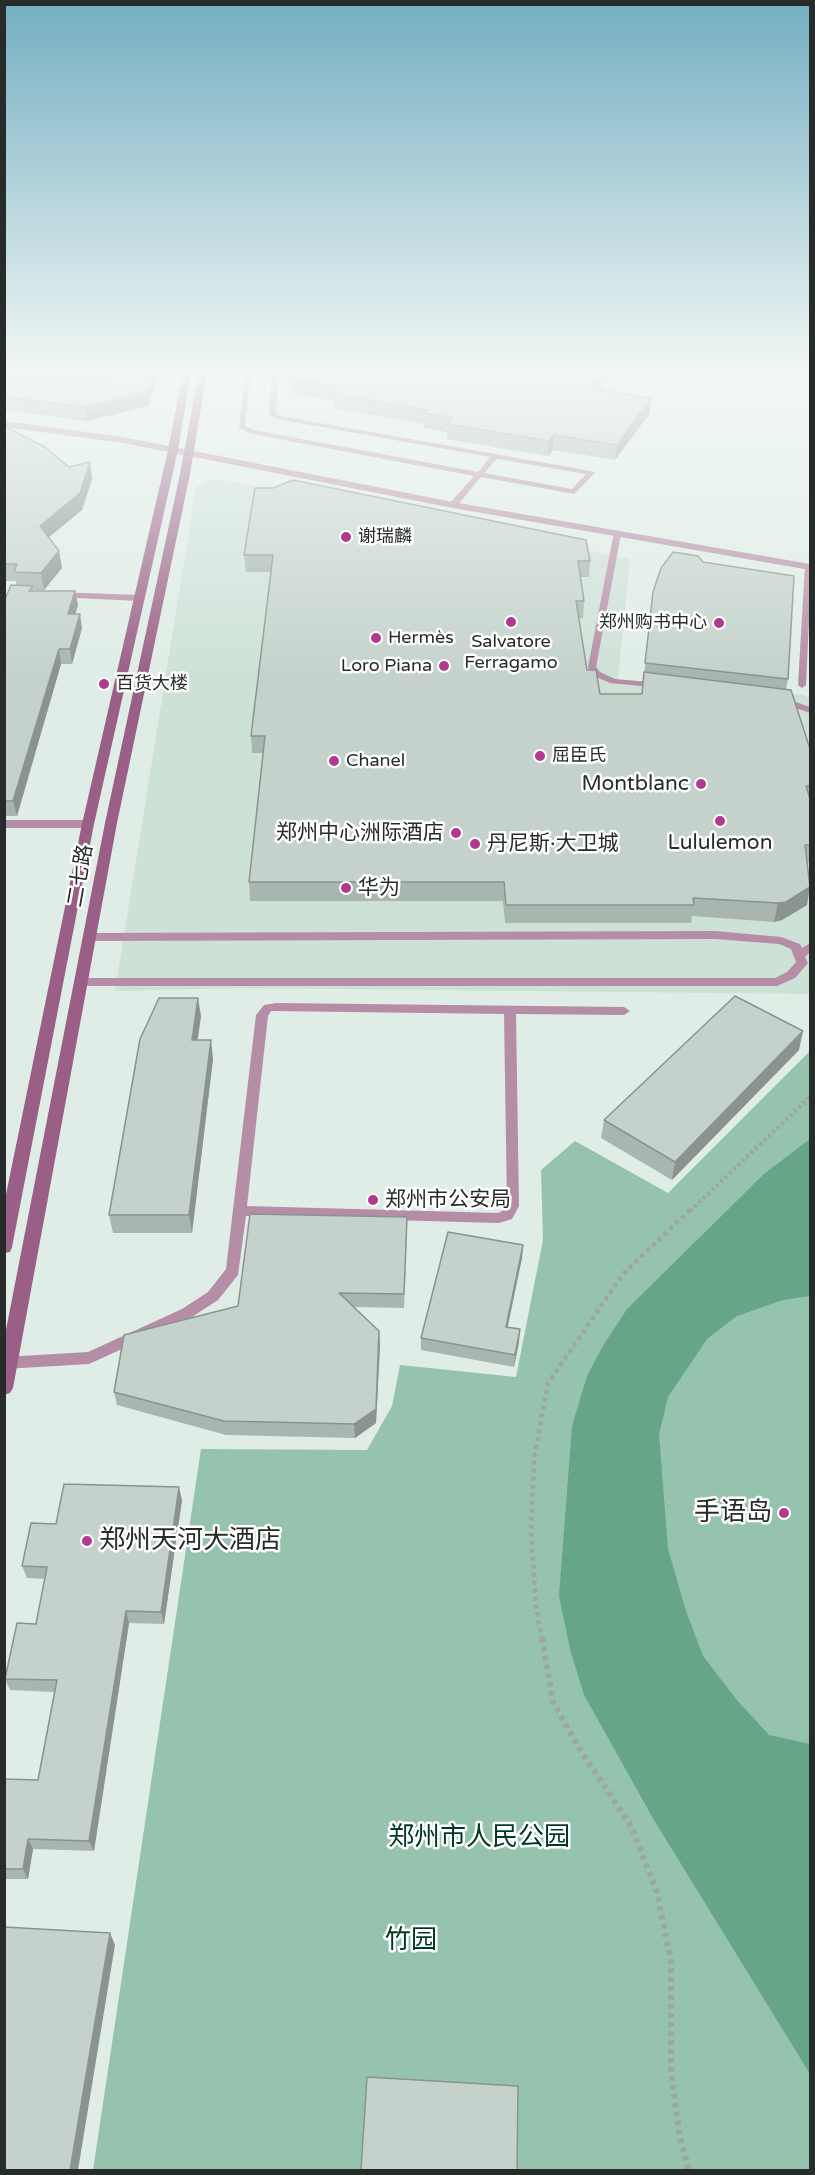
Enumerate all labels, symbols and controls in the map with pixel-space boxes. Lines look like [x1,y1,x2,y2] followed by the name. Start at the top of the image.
[358,526,412,548] place label: 谢瑞麟
[339,530,353,544] marker: 谢瑞麟
[599,612,707,634] place label: 郑州购书中心
[504,615,518,629] marker: Salvatore Ferragamo
[712,616,726,630] marker: 郑州购书中心
[388,627,454,649] place label: Hermès
[369,631,383,645] marker: Hermès
[464,631,558,674] place label: Salvatore Ferragamo
[341,655,432,677] place label: Loro Piana
[437,659,451,673] marker: Loro Piana
[116,673,188,695] place label: 百货大楼
[97,677,111,691] marker: 百货大楼
[552,745,606,767] place label: 屈臣氏
[533,749,547,763] marker: 屈臣氏
[346,750,405,772] place label: Chanel
[327,754,341,768] marker: Chanel
[581,771,689,797] place label: Montblanc
[694,777,708,791] marker: Montblanc
[713,814,727,828] marker: Lululemon
[276,820,444,846] place label: 郑州中心洲际酒店
[449,826,463,840] marker: 郑州中心洲际酒店
[668,830,772,856] place label: Lululemon
[487,831,618,857] place label: 丹尼斯·大卫城
[468,837,482,851] marker: 丹尼斯·大卫城
[63,843,99,909] street label: 二七路
[358,875,400,901] place label: 华为
[339,881,353,895] marker: 华为
[385,1187,511,1213] place label: 郑州市公安局
[366,1193,380,1207] marker: 郑州市公安局
[694,1497,772,1529] place label: 手语岛
[777,1506,791,1520] marker: 手语岛
[99,1525,281,1557] place label: 郑州天河大酒店
[80,1534,94,1548] marker: 郑州天河大酒店
[388,1822,570,1854] park label: 郑州市人民公园
[385,1925,437,1957] park label: 竹园

